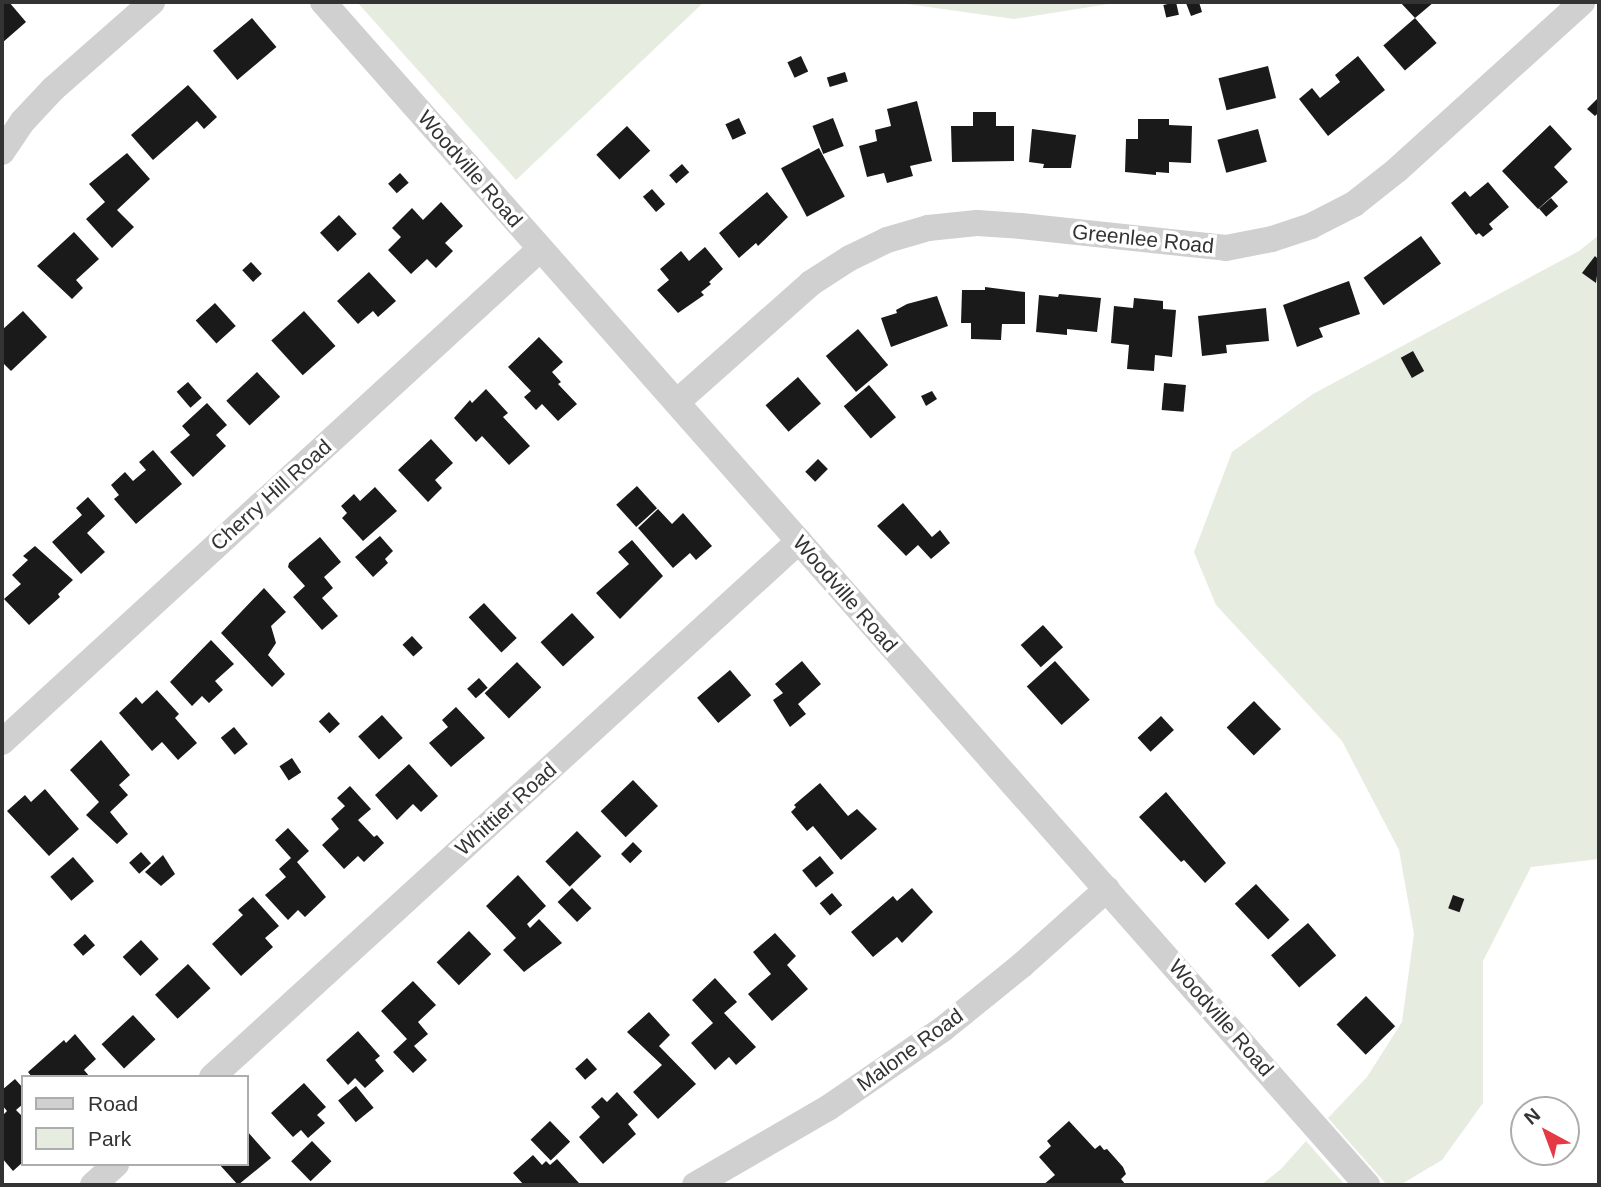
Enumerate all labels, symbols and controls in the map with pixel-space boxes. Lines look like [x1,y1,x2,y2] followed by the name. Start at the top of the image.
[412,105,528,233] street label: Woodville Road
[1071,219,1215,259] street label: Greenlee Road
[205,434,337,556] street label: Cherry Hill Road
[787,530,903,658] street label: Woodville Road
[450,757,562,861] street label: Whittier Road
[1163,954,1279,1082] street label: Woodville Road
[852,1003,968,1097] street label: Malone Road
[21,1075,248,1166] legend
[88,1092,138,1115] text: Road
[1510,1096,1580,1166] north arrow
[1520,1104,1544,1129] text: N
[88,1127,131,1150] text: Park

